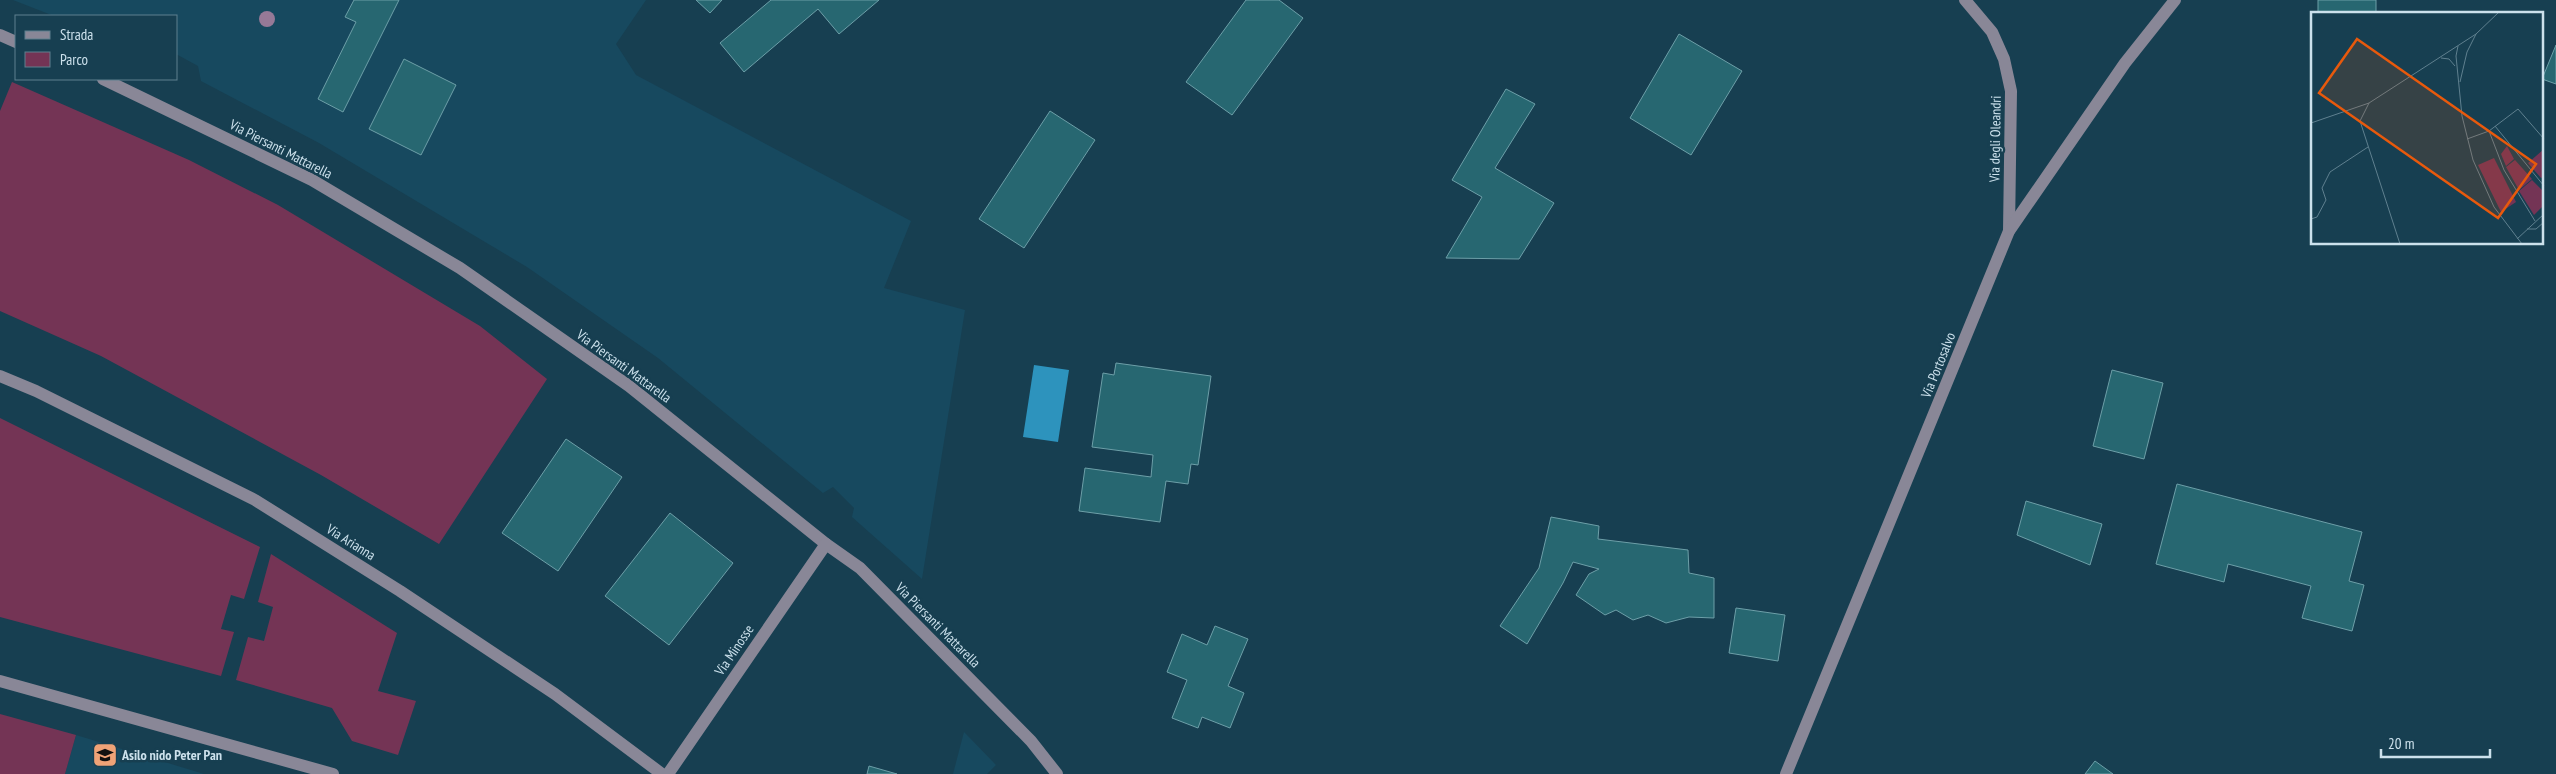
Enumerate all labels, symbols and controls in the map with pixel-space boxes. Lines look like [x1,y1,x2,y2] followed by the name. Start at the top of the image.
[2311,12,2544,245] inset map
[15,15,178,80] legend
[60,25,93,44] text: Strada
[60,50,88,69] text: Parco
[1985,96,2005,183] street label: Via degli Oleandri
[226,115,335,183] street label: Via Piersanti Mattarella
[572,325,675,406] street label: Via Piersanti Mattarella
[1916,330,1959,401] street label: Via Portosalvo
[322,519,379,564] street label: Via Arianna
[891,578,984,671] street label: Via Piersanti Mattarella
[710,621,758,680] street label: Via Minosse
[2381,726,2490,758] scale bar
[2388,734,2414,753] text: 20 m
[92,742,118,768] school or university icon: Asilo nido Peter Pan
[121,746,222,764] place label: Asilo nido Peter Pan

